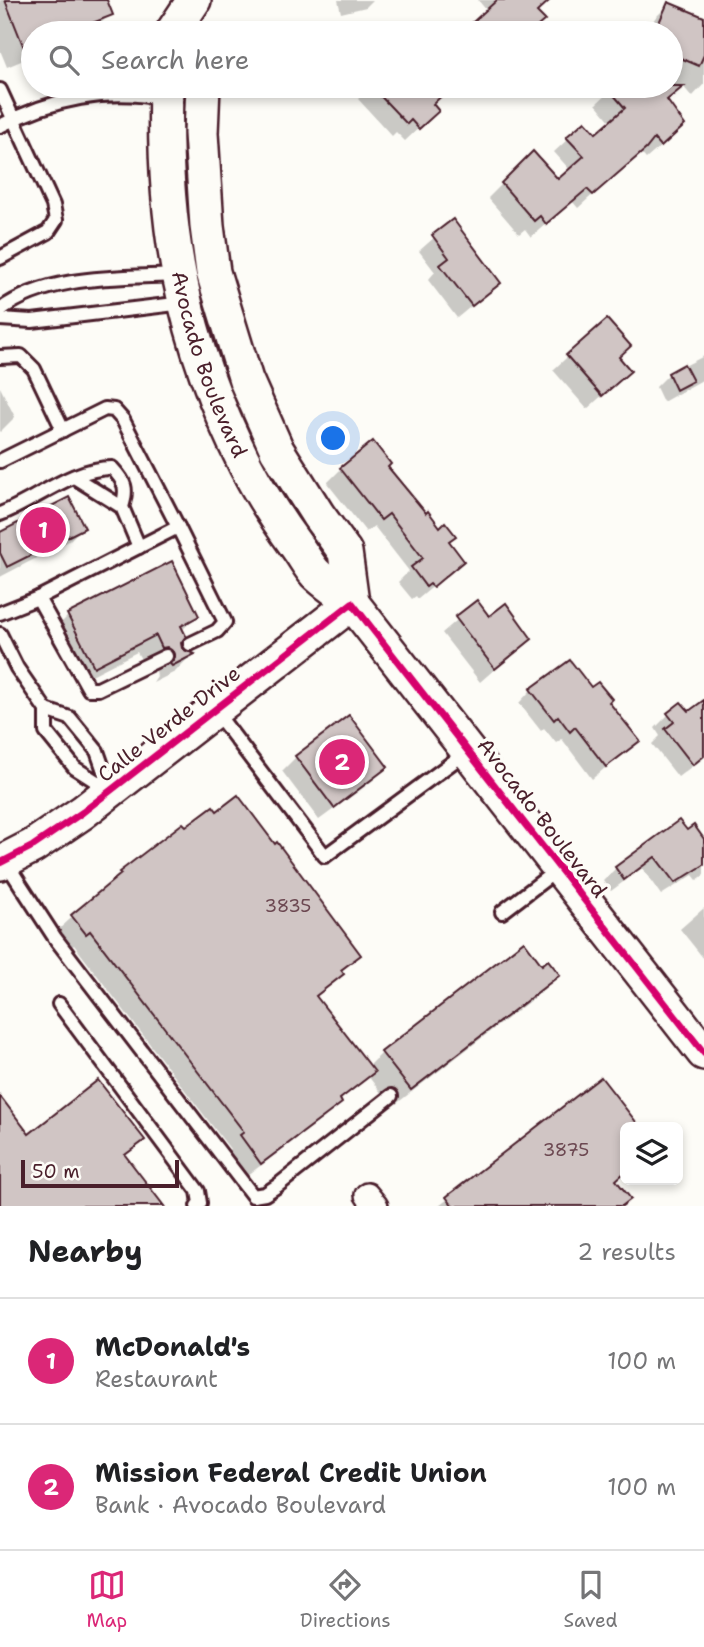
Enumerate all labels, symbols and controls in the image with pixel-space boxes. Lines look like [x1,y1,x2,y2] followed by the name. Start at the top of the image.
[21,21,683,98] search box
[45,41,83,79] icon: search
[101,42,250,77] text: Search here
[165,269,254,462] street label: Avocado Boulevard
[316,421,350,455] your location
[20,504,66,556] pin: 1
[92,659,246,789] street label: Calle Verde Drive
[471,732,613,904] street label: Avocado Boulevard
[319,736,365,788] pin: 2
[265,894,311,918] house number: 3835
[620,1122,683,1185] map controls
[620,1122,683,1185] button: layers
[543,1138,589,1162] house number: 3875
[21,1157,178,1189] scale bar
[32,1159,80,1184] text: 50 m
[28,1231,143,1272] text: Nearby
[577,1237,676,1267] text: 2 results
[95,1329,250,1364] text: McDonald's
[46,1346,56,1376] text: 1
[607,1346,676,1376] text: 100 m
[95,1364,218,1394] text: Restaurant
[95,1455,487,1490] text: Mission Federal Credit Union
[43,1472,59,1502] text: 2
[607,1472,676,1502] text: 100 m
[95,1490,386,1520] text: Bank · Avocado Boulevard
[86,1566,127,1633] tab: Map
[300,1566,391,1633] tab: Directions
[564,1566,618,1633] tab: Saved

